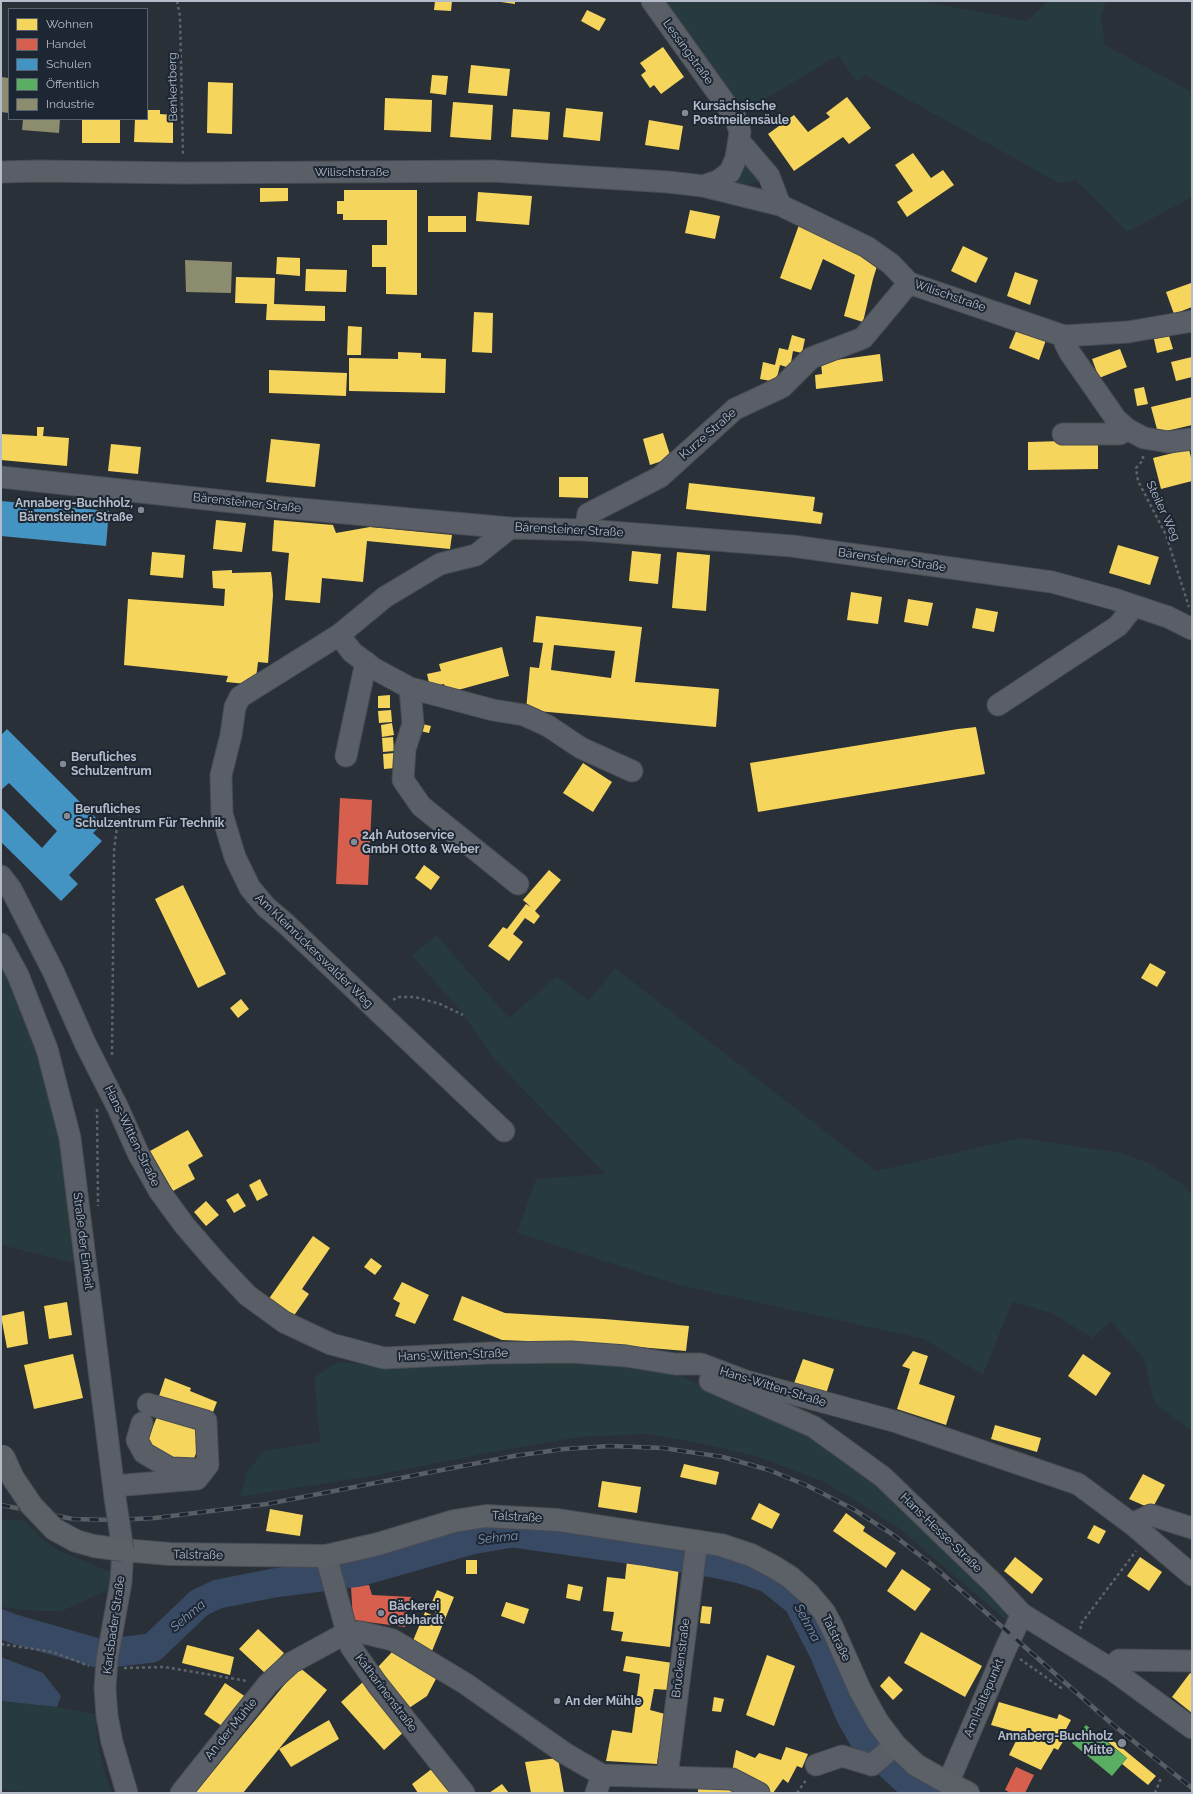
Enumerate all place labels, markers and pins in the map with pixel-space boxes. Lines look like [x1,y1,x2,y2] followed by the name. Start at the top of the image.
[693,99,789,127] place label: Kursächsische Postmeilensäule
[680,108,690,118] marker: Kursächsische Postmeilensäule
[15,496,133,524] place label: Annaberg-Buchholz, Bärensteiner Straße
[136,505,146,515] marker: Annaberg-Buchholz, Bärensteiner Straße
[71,750,152,778] place label: Berufliches Schulzentrum
[58,759,68,769] marker: Berufliches Schulzentrum
[75,802,225,830] place label: Berufliches Schulzentrum Für Technik
[62,811,72,821] marker: Berufliches Schulzentrum Für Technik
[362,828,479,856] place label: 24h Autoservice GmbH Otto & Weber
[349,837,359,847] marker: 24h Autoservice GmbH Otto & Weber
[389,1599,444,1627] place label: Bäckerei Gebhardt
[376,1608,386,1618] marker: Bäckerei Gebhardt
[565,1694,642,1708] place label: An der Mühle
[552,1696,562,1706] marker: An der Mühle
[998,1729,1113,1757] place label: Annaberg-Buchholz Mitte
[1116,1737,1128,1749] marker: Annaberg-Buchholz Mitte

